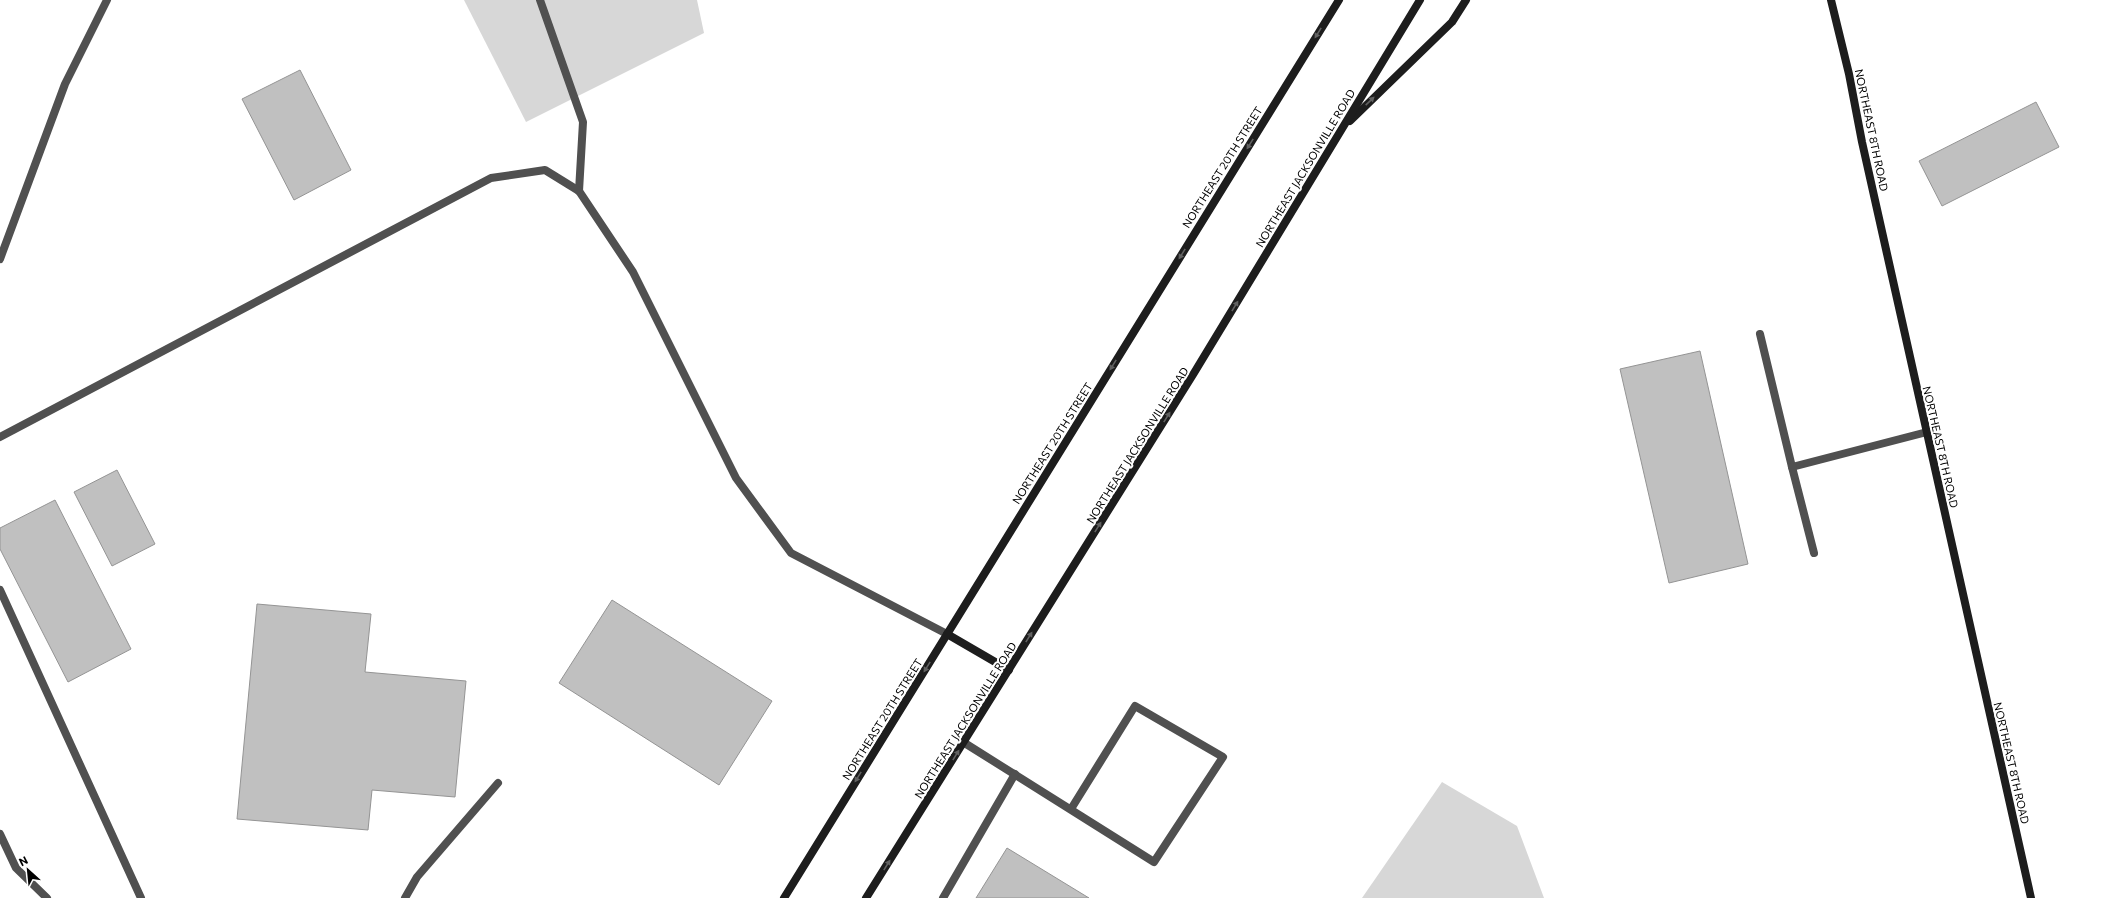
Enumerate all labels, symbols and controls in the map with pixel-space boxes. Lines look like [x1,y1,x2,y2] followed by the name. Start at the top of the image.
[1315,27,1322,39] one-way arrow
[1853,68,1891,192] street label: NORTHEAST 8TH ROAD
[1253,87,1358,250] street label: NORTHEAST JACKSONVILLE ROAD
[1365,96,1375,106] one-way arrow
[1179,104,1265,230] street label: NORTHEAST 20TH STREET
[1246,139,1254,149] one-way arrow
[1178,248,1185,260] one-way arrow
[1231,301,1239,311] one-way arrow
[1110,359,1117,371] one-way arrow
[1083,364,1192,526] street label: NORTHEAST JACKSONVILLE ROAD
[1009,380,1095,506] street label: NORTHEAST 20TH STREET
[1921,385,1961,509] street label: NORTHEAST 8TH ROAD
[1163,412,1171,422] one-way arrow
[1095,521,1102,533] one-way arrow
[1026,631,1033,643] one-way arrow
[911,639,1020,801] street label: NORTHEAST JACKSONVILLE ROAD
[839,656,925,782] street label: NORTHEAST 20TH STREET
[923,661,930,673] one-way arrow
[1992,701,2032,825] street label: NORTHEAST 8TH ROAD
[952,749,959,761] one-way arrow
[854,772,862,782] one-way arrow
[8,850,48,890] north arrow
[17,853,30,868] text: N
[883,860,891,870] one-way arrow

